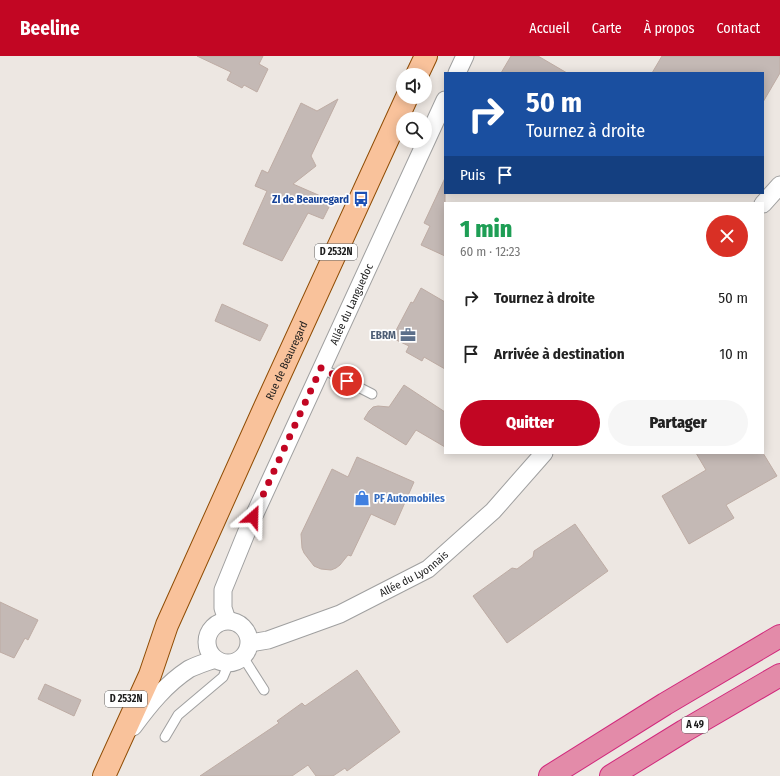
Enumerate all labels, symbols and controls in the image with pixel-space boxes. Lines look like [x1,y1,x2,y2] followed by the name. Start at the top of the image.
[20,17,80,40] text: Beeline
[529,20,570,37] text: Accueil
[592,20,622,37] text: Carte
[644,20,695,37] text: À propos
[717,20,760,37] text: Contact
[396,68,432,148] map controls
[396,68,432,104] button: sound
[526,86,582,119] text: 50 m
[460,88,512,140] icon: right
[396,112,432,148] button: search
[526,120,645,142] text: Tournez à droite
[494,164,516,186] icon: arrive
[460,166,486,184] text: Puis
[352,190,370,208] bus stop icon: ZI de Beauregard
[272,193,349,206] place label: ZI de Beauregard
[460,215,512,243] text: 1 min
[706,215,748,257] button: close
[315,244,357,260] road number: D 2532N
[460,244,520,259] text: 60 m · 12:23
[327,261,376,347] street label: Allée du Languedoc
[460,287,482,309] icon: right
[494,289,595,307] text: Tournez à droite
[718,289,748,307] text: 50 m
[263,319,310,402] street label: Rue de Beauregard
[399,326,417,344] office icon: EBRM
[371,329,396,342] place label: EBRM
[460,343,482,365] icon: arrive
[494,345,625,363] text: Arrivée à destination
[719,345,748,363] text: 10 m
[330,364,364,398] pin
[336,370,358,392] icon: arrive
[460,400,600,446] button: Quitter
[608,400,748,446] button: Partager
[353,489,371,507] shop icon: PF Automobiles
[374,492,445,505] place label: PF Automobiles
[232,496,274,538] position arrow
[377,548,451,599] street label: Allée du Lyonnais
[105,691,147,707] road number: D 2532N
[682,717,708,733] road number: A 49

